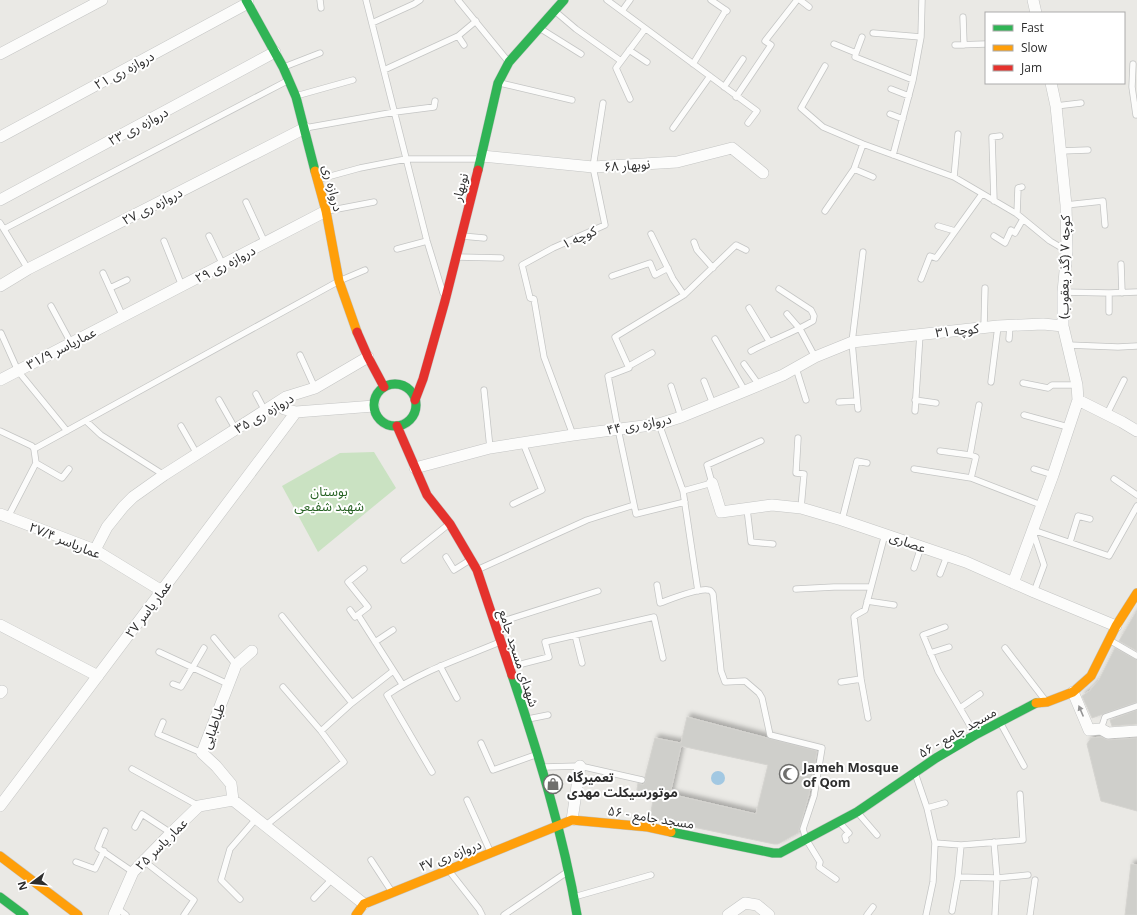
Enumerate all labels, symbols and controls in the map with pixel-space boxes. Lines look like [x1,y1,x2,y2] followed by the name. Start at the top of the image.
[985,12,1125,84] legend
[1021,19,1044,36] text: Fast
[1021,39,1048,56] text: Slow
[91,47,157,93] street label: دروازه ری ۲۱
[1020,59,1042,76] text: Jam
[105,103,171,149] street label: دروازه ری ۲۳
[603,154,651,176] street label: نوبهار ۶۸
[319,163,347,213] street label: دروازه ری
[447,171,472,204] street label: نوبهار
[119,183,185,229] street label: دروازه ری ۲۷
[1054,214,1075,319] street label: کوچه ۷ (گذر یعقوب)
[559,221,600,254] street label: کوچه ۱
[192,241,258,287] street label: دروازه ری ۲۹
[934,319,980,342] street label: کوچه ۳۱
[23,323,99,373] street label: عماریاسر ۳۱/۹
[231,389,297,437] street label: دروازه ری ۳۵
[605,409,673,439] street label: دروازه ری ۴۴
[294,482,364,515] park label: بوستان شهید شفیعی
[27,517,104,563] street label: عماریاسر ۲۷/۴
[887,527,929,557] street label: عصاری
[121,576,176,641] street label: عمار یاسر ۲۷
[493,607,543,710] street label: شهدای مسجد جامع
[197,700,229,751] street label: طباطبایی
[915,702,1001,763] street label: ۵۶ - مسجد جامع
[1078,705,1084,716] one-way arrow
[802,758,899,791] place label: Jameh Mosque of Qom
[778,763,800,785] mosque icon: Jameh Mosque of Qom
[567,768,678,801] place label: تعمیرگاه موتورسیکلت مهدی
[542,773,564,795] shop icon: تعمیرگاه موتورسیکلت مهدی
[606,801,696,835] street label: ۵۶ - مسجد جامع
[131,814,191,874] street label: عمار یاسر ۲۵
[416,835,484,875] street label: دروازه ری ۴۷
[12,863,52,903] north arrow
[13,880,30,892] text: N

